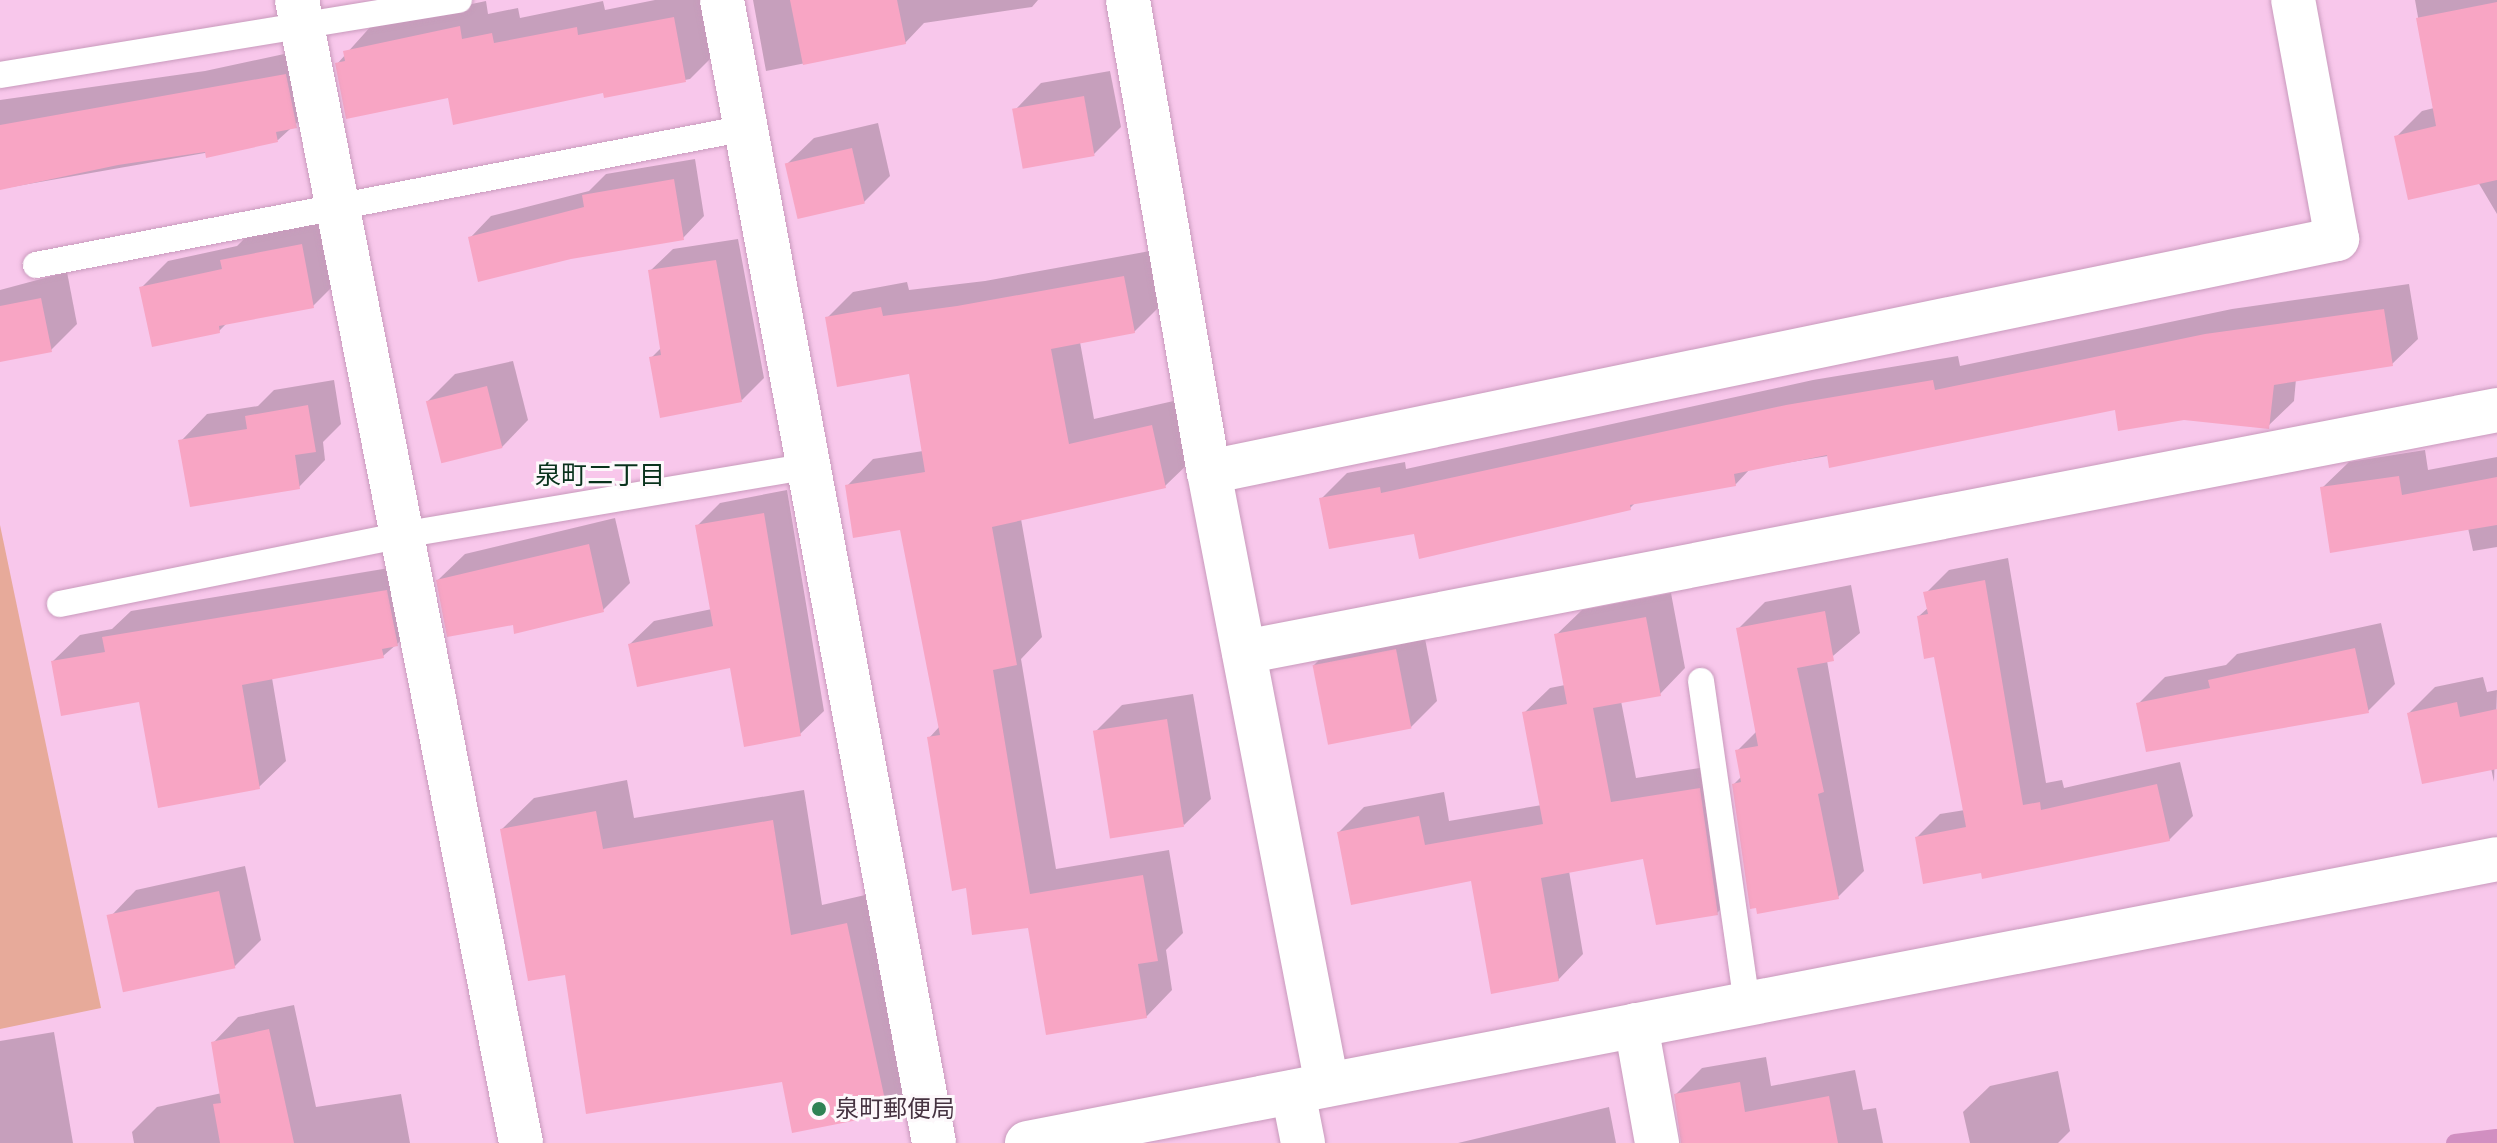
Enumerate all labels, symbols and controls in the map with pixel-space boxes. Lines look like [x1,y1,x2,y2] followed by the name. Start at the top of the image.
[535,459,665,491] district label: 泉町二丁目
[835,1095,955,1123] place label: 泉町郵便局
[810,1100,828,1118] marker: 泉町郵便局

